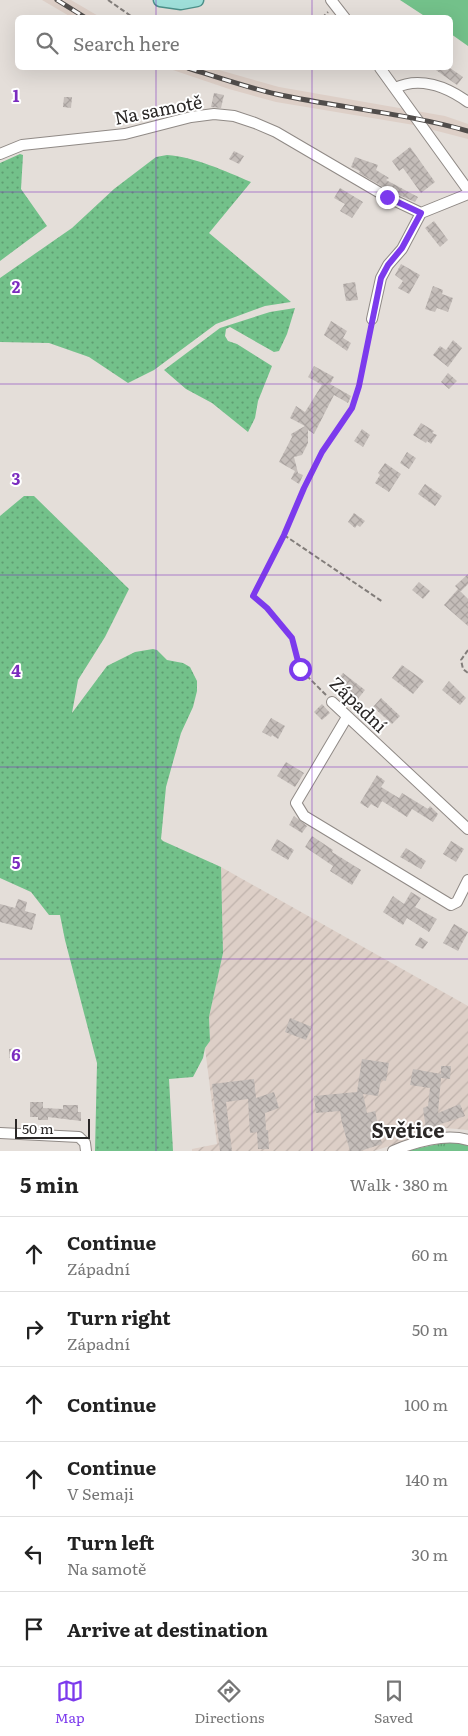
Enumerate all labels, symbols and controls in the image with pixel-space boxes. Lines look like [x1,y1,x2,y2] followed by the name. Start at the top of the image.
[15,15,453,70] search box
[33,29,61,57] icon: search
[73,29,180,57] text: Search here
[13,83,20,107] text: 1
[112,87,204,131] street label: Na samotě
[376,186,399,209] route end
[12,274,21,298] text: 2
[12,466,21,490] text: 3
[11,658,21,682] text: 4
[289,658,312,681] route start
[324,670,394,738] street label: Západní
[12,850,21,874] text: 5
[11,1042,21,1066] text: 6
[371,1114,445,1144] district label: Světice
[15,1116,90,1139] scale bar
[22,1118,54,1138] text: 50 m
[20,1168,79,1199] text: 5 min
[350,1172,448,1196] text: Walk · 380 m
[67,1228,156,1256] text: Continue
[20,1240,48,1268] icon: ahead
[411,1242,448,1266] text: 60 m
[67,1256,130,1280] text: Západní
[67,1303,171,1331] text: Turn right
[20,1315,48,1343] icon: right
[412,1317,448,1341] text: 50 m
[67,1331,130,1355] text: Západní
[20,1390,48,1418] icon: ahead
[67,1390,156,1418] text: Continue
[404,1392,448,1416] text: 100 m
[67,1453,156,1481] text: Continue
[20,1465,48,1493] icon: ahead
[405,1467,448,1491] text: 140 m
[67,1481,134,1505] text: V Semaji
[67,1528,154,1556] text: Turn left
[20,1540,48,1568] icon: left
[411,1542,448,1566] text: 30 m
[67,1556,146,1580] text: Na samotě
[20,1615,48,1643] icon: arrive
[67,1615,268,1643] text: Arrive at destination
[55,1677,85,1727] tab: Map
[194,1677,264,1727] tab: Directions
[374,1677,413,1727] tab: Saved

